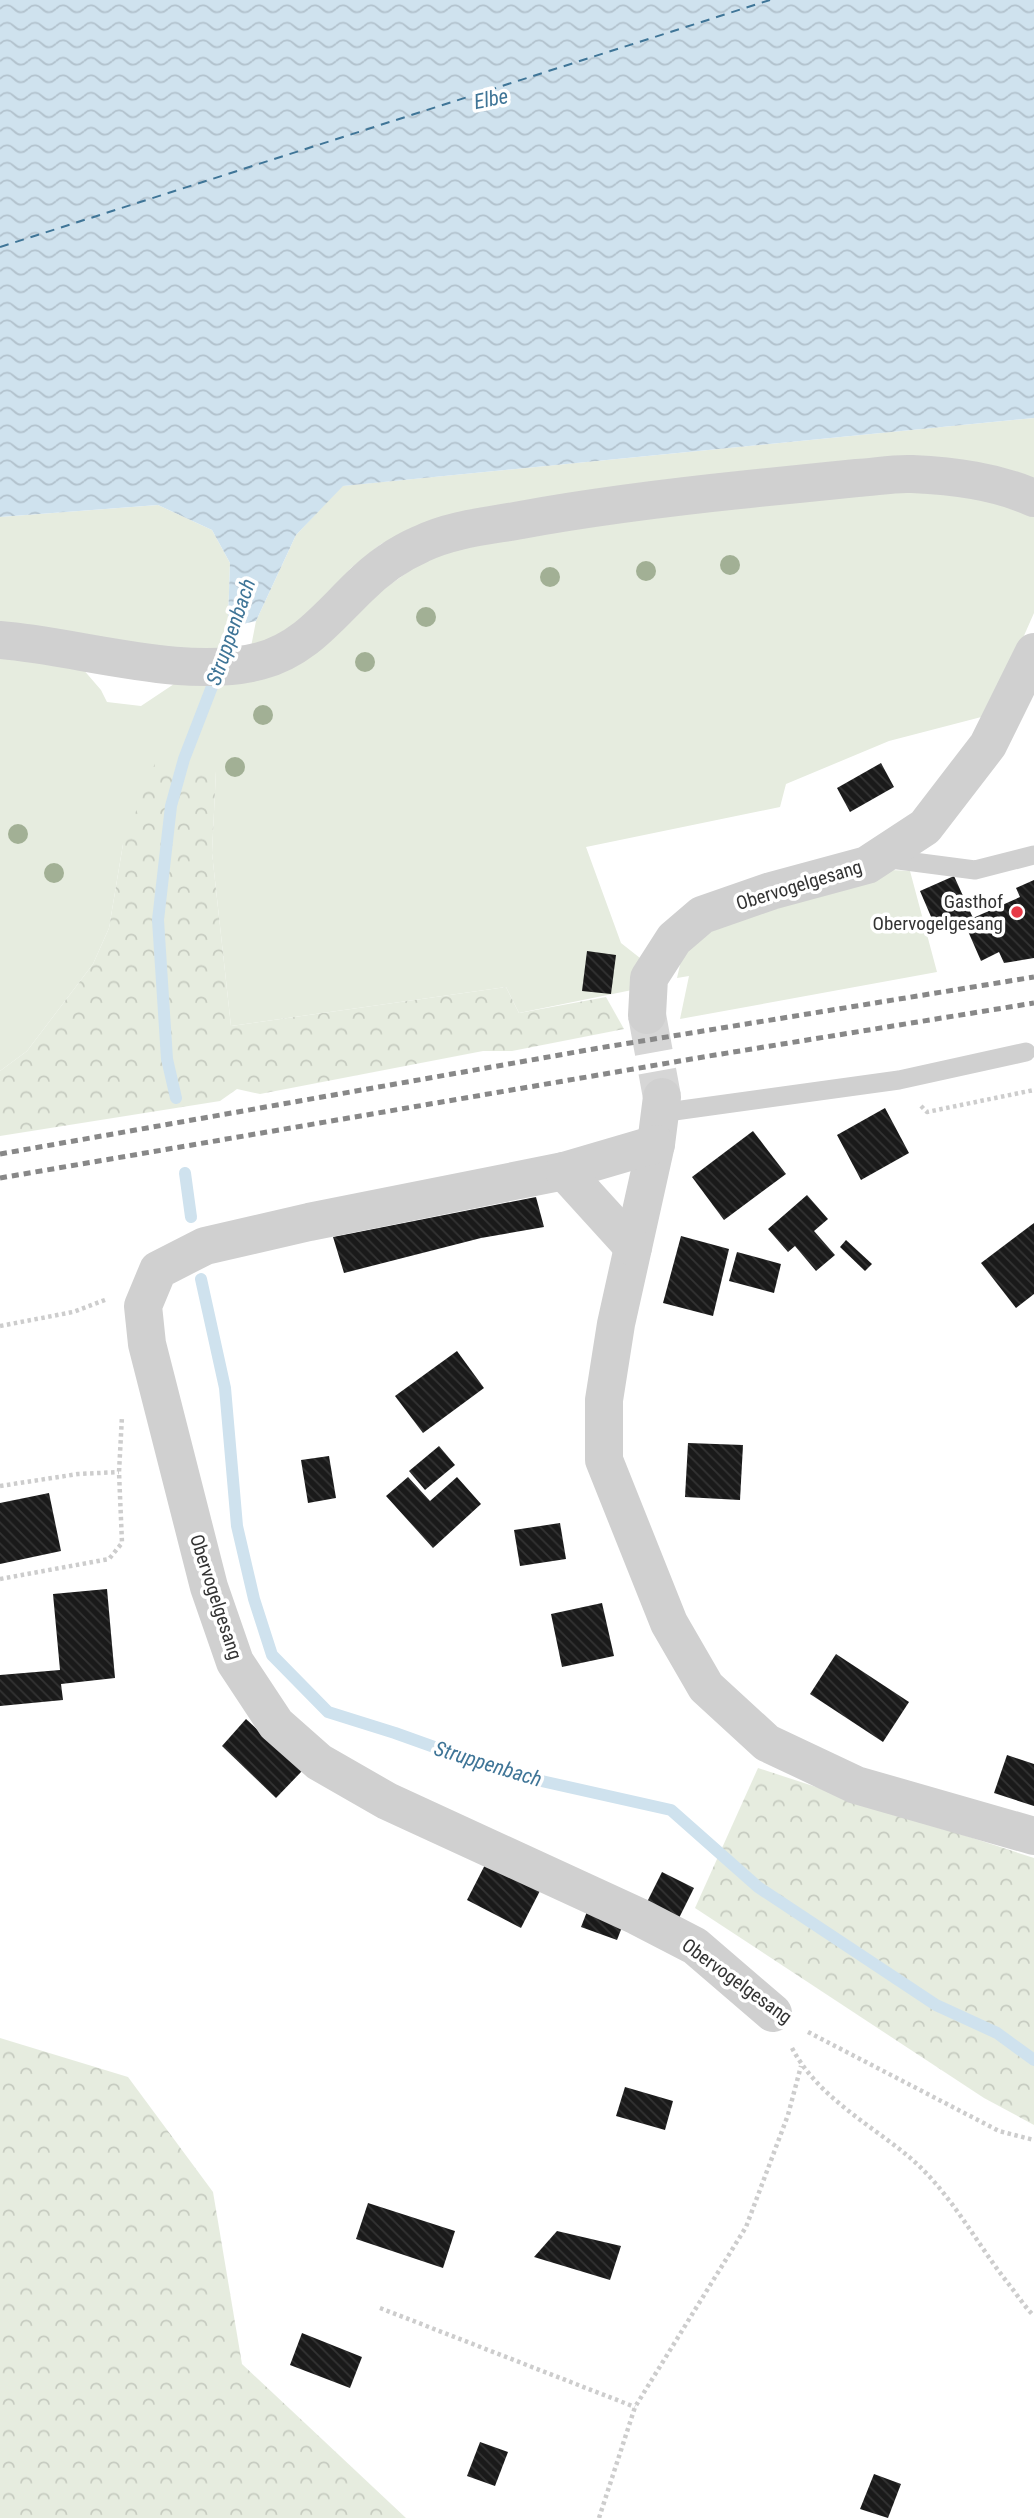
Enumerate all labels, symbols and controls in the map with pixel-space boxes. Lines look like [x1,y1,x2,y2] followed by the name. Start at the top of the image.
[472,84,510,114] water label: Elbe
[202,576,260,688] water label: Struppenbach
[733,855,865,915] street label: Obervogelgesang
[873,890,1003,935] place label: Gasthof Obervogelgesang
[1009,904,1025,920] marker: Gasthof Obervogelgesang
[185,1531,247,1663] street label: Obervogelgesang
[431,1736,545,1792] water label: Struppenbach
[677,1933,797,2029] street label: Obervogelgesang

